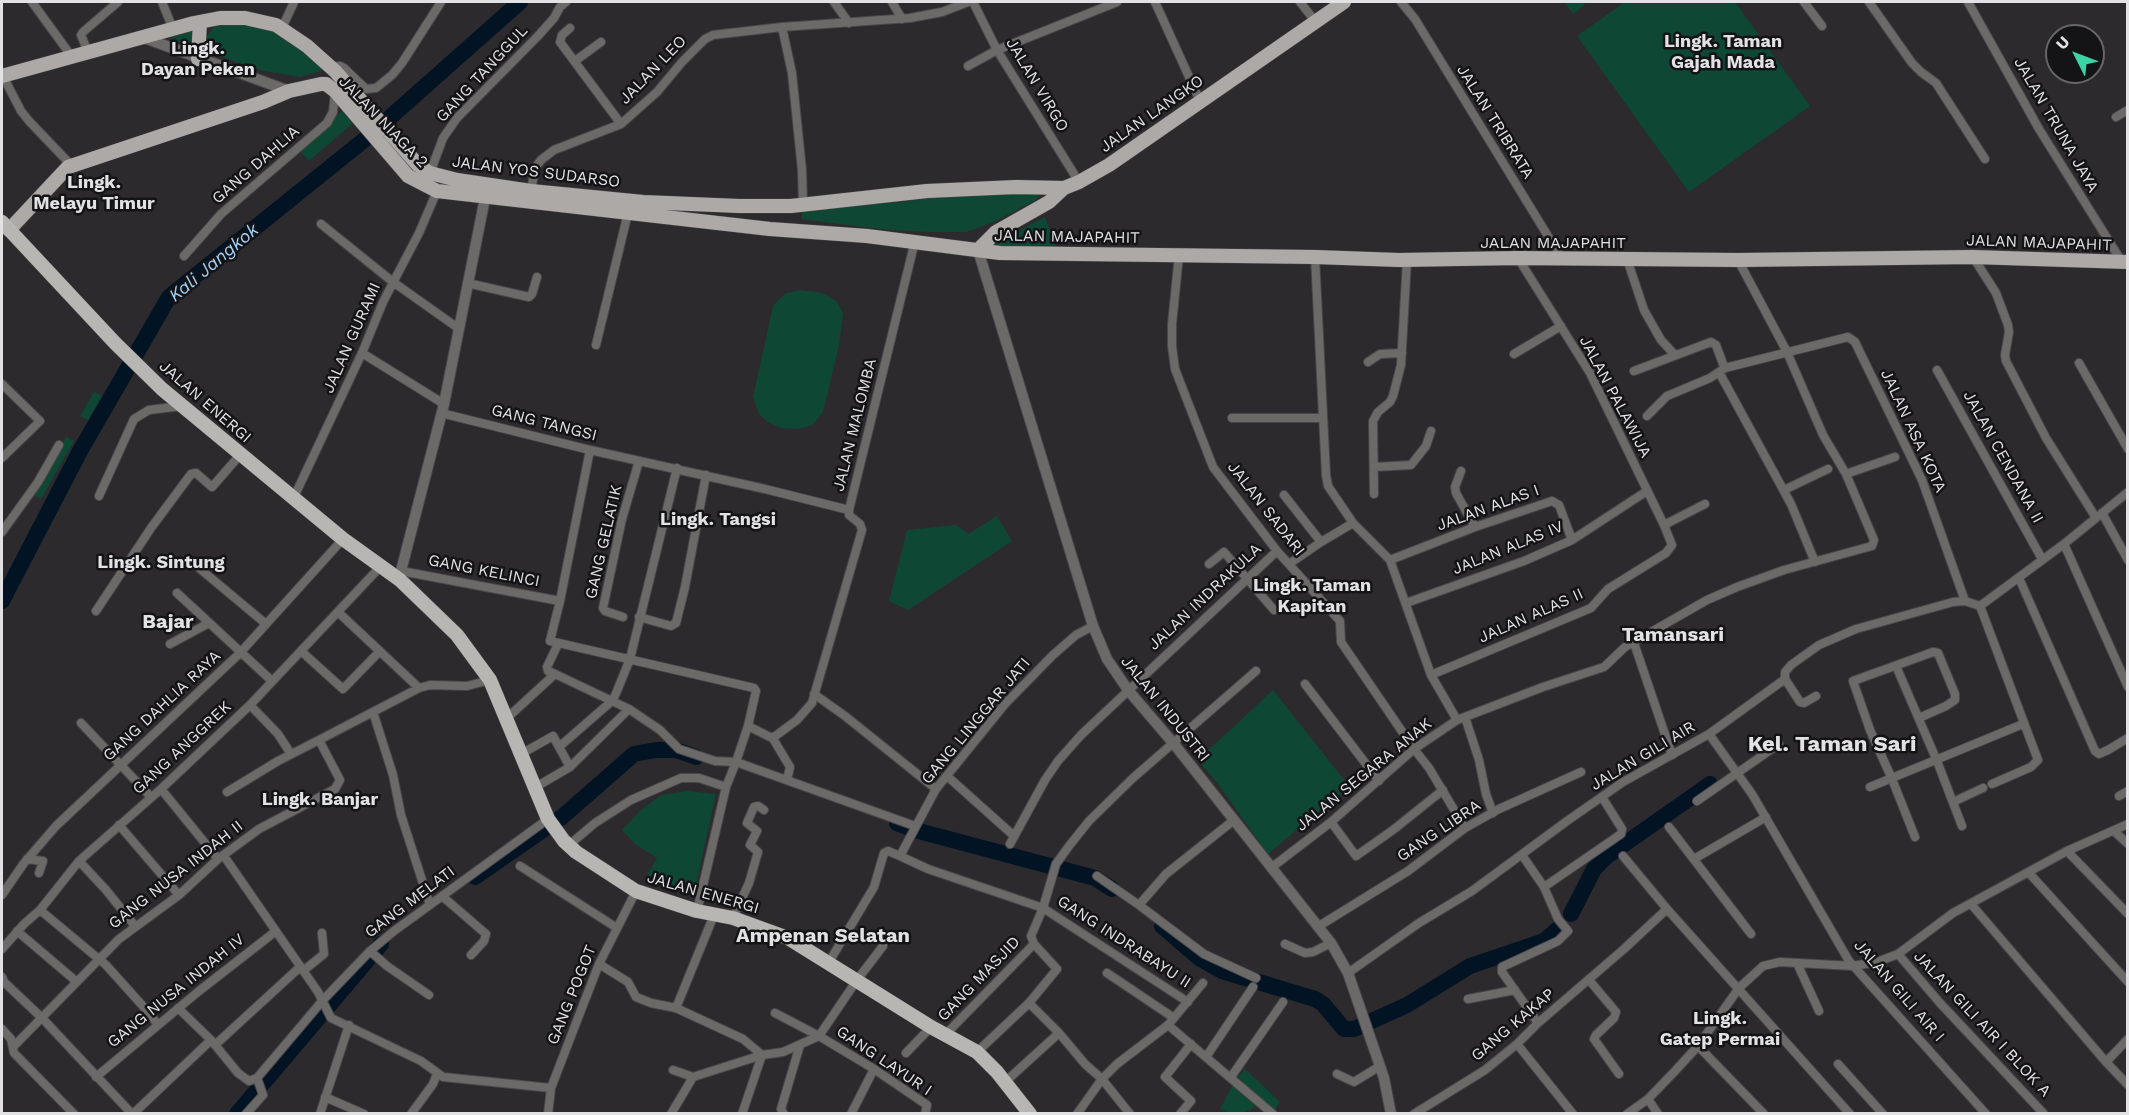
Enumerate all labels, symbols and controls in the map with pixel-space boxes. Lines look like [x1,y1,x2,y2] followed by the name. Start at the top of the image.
[432,22,532,126] street label: GANG TANGGUL
[2045,24,2105,84] north arrow
[1664,31,1782,74] district label: Lingk. Taman Gajah Mada
[616,32,690,108] street label: JALAN LEO
[2052,32,2074,54] text: U
[1002,35,1072,135] street label: JALAN VIRGO
[141,38,255,80] district label: Lingk. Dayan Peken
[2009,54,2103,196] street label: JALAN TRUNA JAYA
[1452,62,1538,182] street label: JALAN TRIBRATA
[1097,71,1207,157] street label: JALAN LANGKO
[334,72,432,172] street label: JALAN NIAGA 2
[208,122,304,208] street label: GANG DAHLIA
[451,152,621,192] street label: JALAN YOS SUDARSO
[33,172,155,214] district label: Lingk. Melayu Timur
[165,219,263,307] water label: Kali Jangkok
[994,226,1140,248] street label: JALAN MAJAPAHIT
[1966,231,2112,255] street label: JALAN MAJAPAHIT
[1480,233,1626,253] street label: JALAN MAJAPAHIT
[319,280,385,396] street label: JALAN GURAMI
[1575,333,1655,461] street label: JALAN PALAWIJA
[829,356,881,494] street label: JALAN MALOMBA
[155,357,255,447] street label: JALAN ENERGI
[1876,366,1950,496] street label: JALAN ASA KOTA
[1959,387,2047,527] street label: JALAN CENDANA II
[489,401,599,445] street label: GANG TANGSI
[1223,458,1309,560] street label: JALAN SADARI
[1434,481,1542,535] street label: JALAN ALAS I
[582,483,626,601] street label: GANG GELATIK
[660,509,776,531] district label: Lingk. Tangsi
[1450,517,1566,579] street label: JALAN ALAS IV
[1144,540,1266,654] street label: JALAN INDRAKULA
[427,551,541,591] street label: GANG KELINCI
[97,552,225,574] district label: Lingk. Sintung
[1253,575,1371,618] district label: Lingk. Taman Kapitan
[1476,584,1586,648] street label: JALAN ALAS II
[142,610,194,634] district label: Bajar
[1622,623,1724,647] district label: Tamansari
[99,647,225,765] street label: GANG DAHLIA RAYA
[1116,652,1214,766] street label: JALAN INDUSTRI
[918,654,1034,788] street label: GANG LINGGAR JATI
[129,697,235,799] street label: GANG ANGGREK
[1292,714,1436,836] street label: JALAN SEGARA ANAK
[1587,717,1699,795] street label: JALAN GILI AIR
[1748,732,1916,758] district label: Kel. Taman Sari
[262,789,378,811] district label: Lingk. Banjar
[1393,796,1485,866] street label: GANG LIBRA
[105,817,247,933] street label: GANG NUSA INDAH II
[361,862,459,942] street label: GANG MELATI
[645,868,761,918] street label: JALAN ENERGI
[1054,892,1194,992] street label: GANG INDRABAYU II
[736,924,910,948] district label: Ampenan Selatan
[104,930,248,1052] street label: GANG NUSA INDAH IV
[934,933,1024,1025] street label: GANG MASJID
[1850,936,1948,1046] street label: JALAN GILI AIR I
[543,942,601,1048] street label: GANG POGOT
[1909,947,2055,1101] street label: JALAN GILI AIR I BLOK A
[1467,985,1559,1065] street label: GANG KAKAP
[1660,1008,1780,1050] district label: Lingk. Gatep Permai
[832,1022,936,1100] street label: GANG LAYUR I

